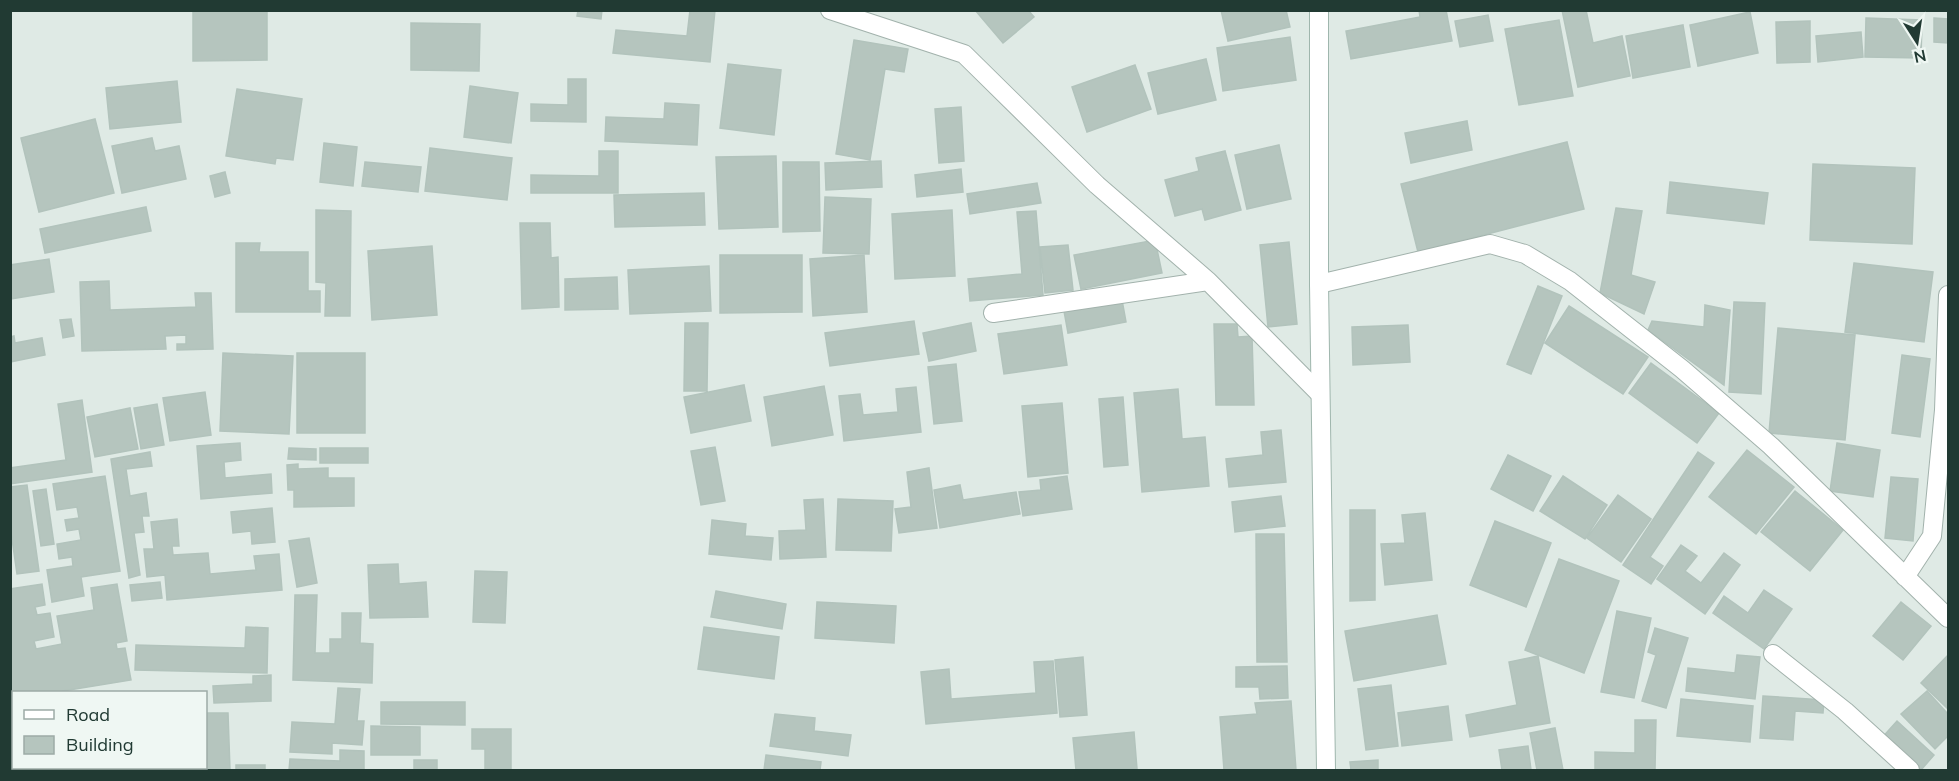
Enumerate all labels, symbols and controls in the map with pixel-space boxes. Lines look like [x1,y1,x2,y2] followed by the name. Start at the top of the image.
[1887,12,1947,72] north arrow
[1912,46,1928,68] text: N
[12,691,207,769] legend
[66,703,110,726] text: Road
[66,733,134,756] text: Building

